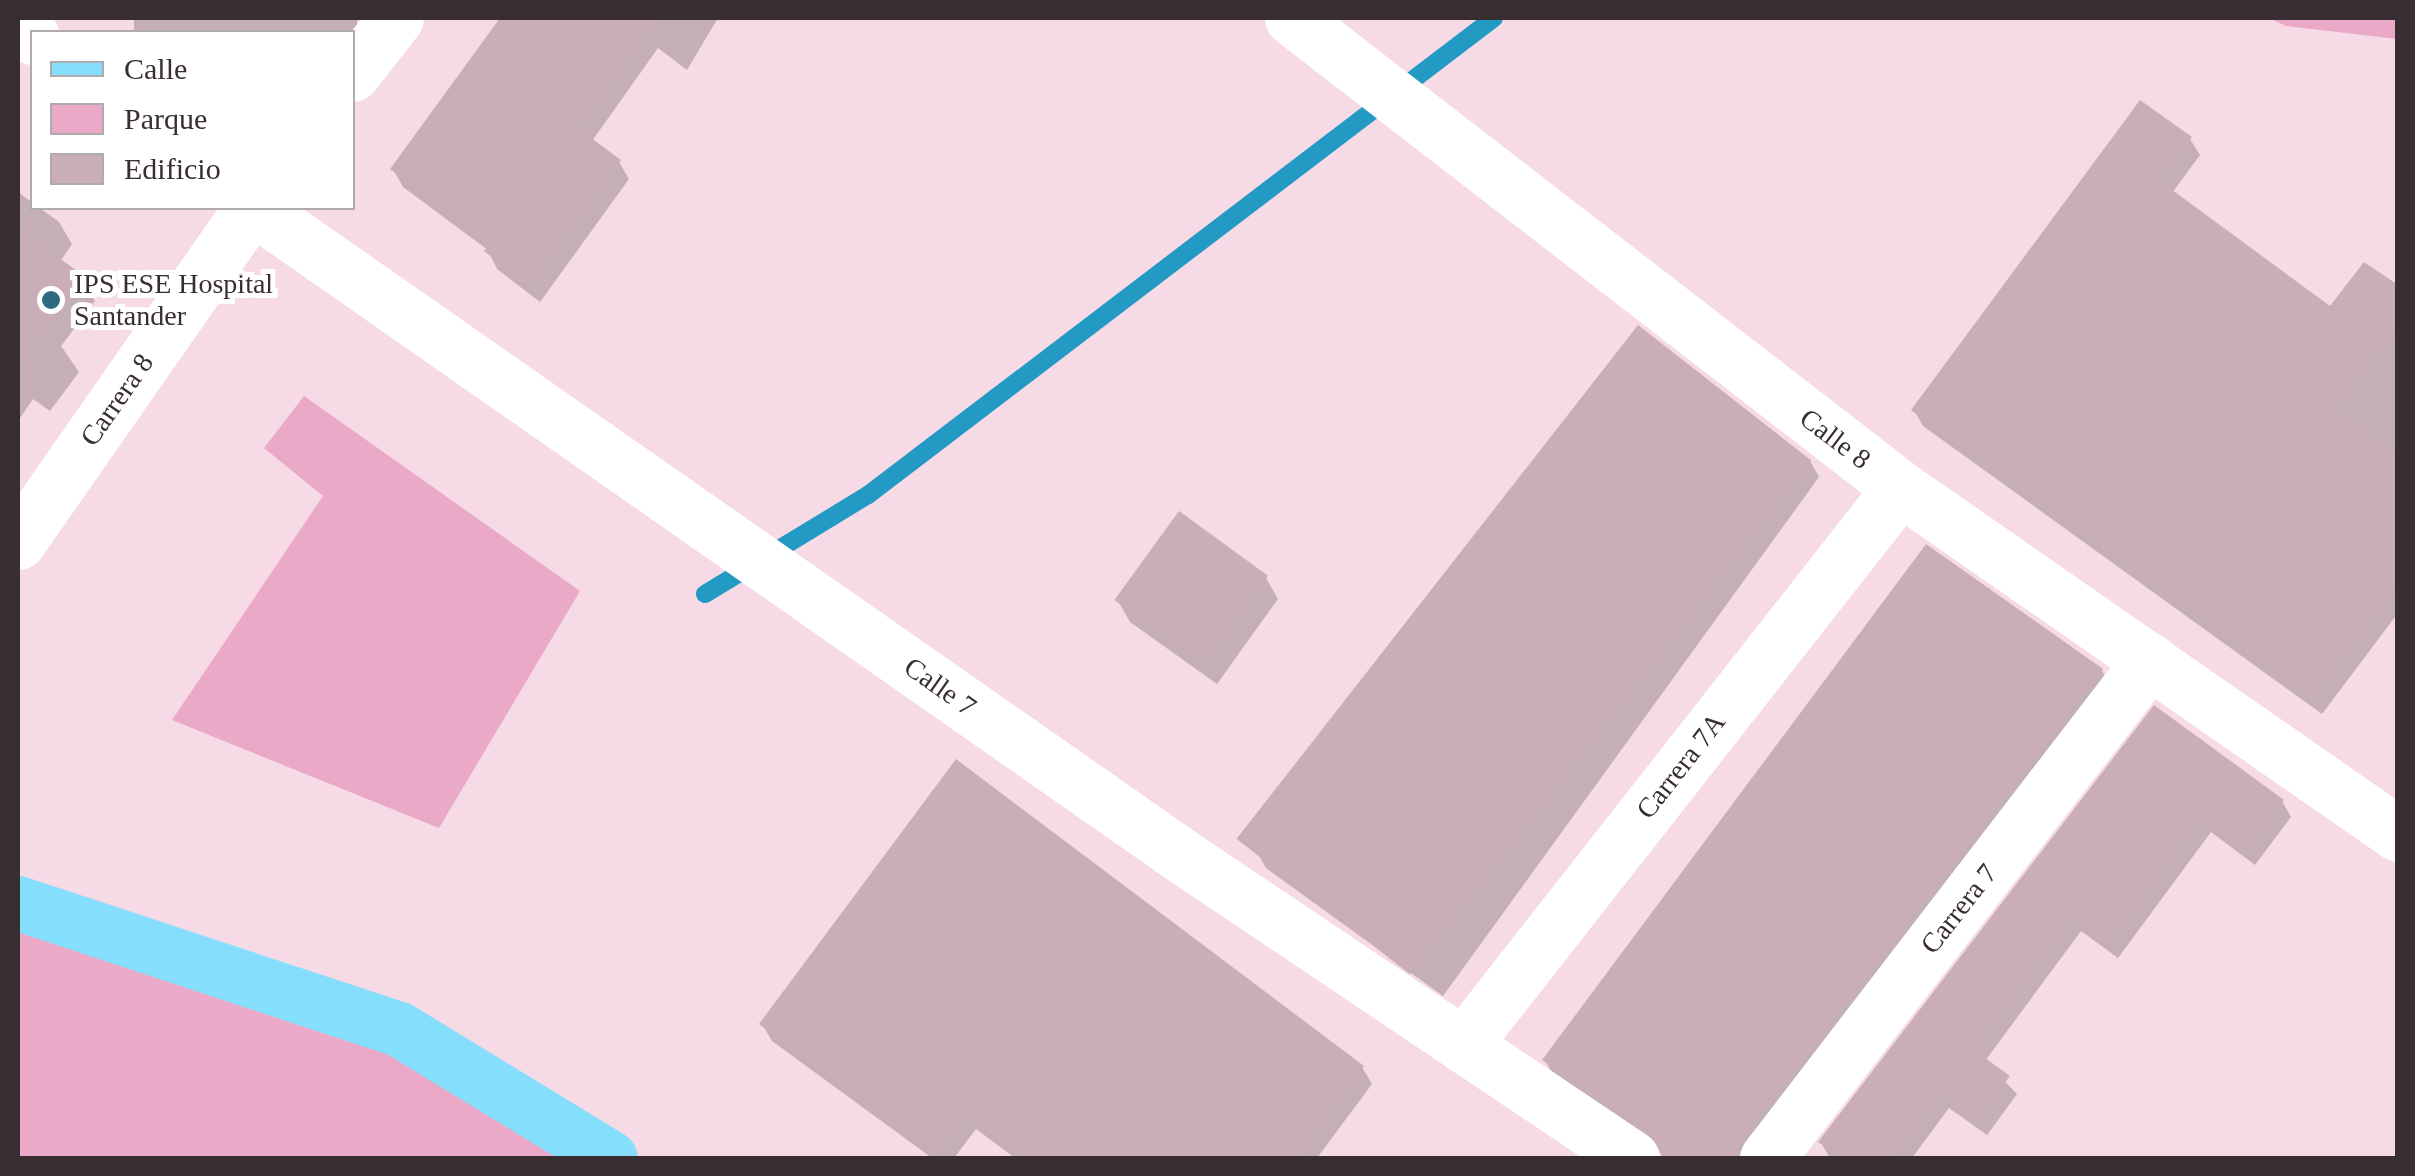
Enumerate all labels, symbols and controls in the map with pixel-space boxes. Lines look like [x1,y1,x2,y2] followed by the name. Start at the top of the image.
[30,30,355,210] legend
[124,52,187,85] text: Calle
[124,102,207,135] text: Parque
[124,152,221,185] text: Edificio
[74,267,273,333] place label: IPS ESE Hospital Santander
[38,287,64,313] marker: IPS ESE Hospital Santander
[73,347,161,453] street label: Carrera 8
[1793,401,1877,477] street label: Calle 8
[898,650,982,724] street label: Calle 7
[1629,706,1733,826] street label: Carrera 7A
[1913,857,2005,961] street label: Carrera 7

